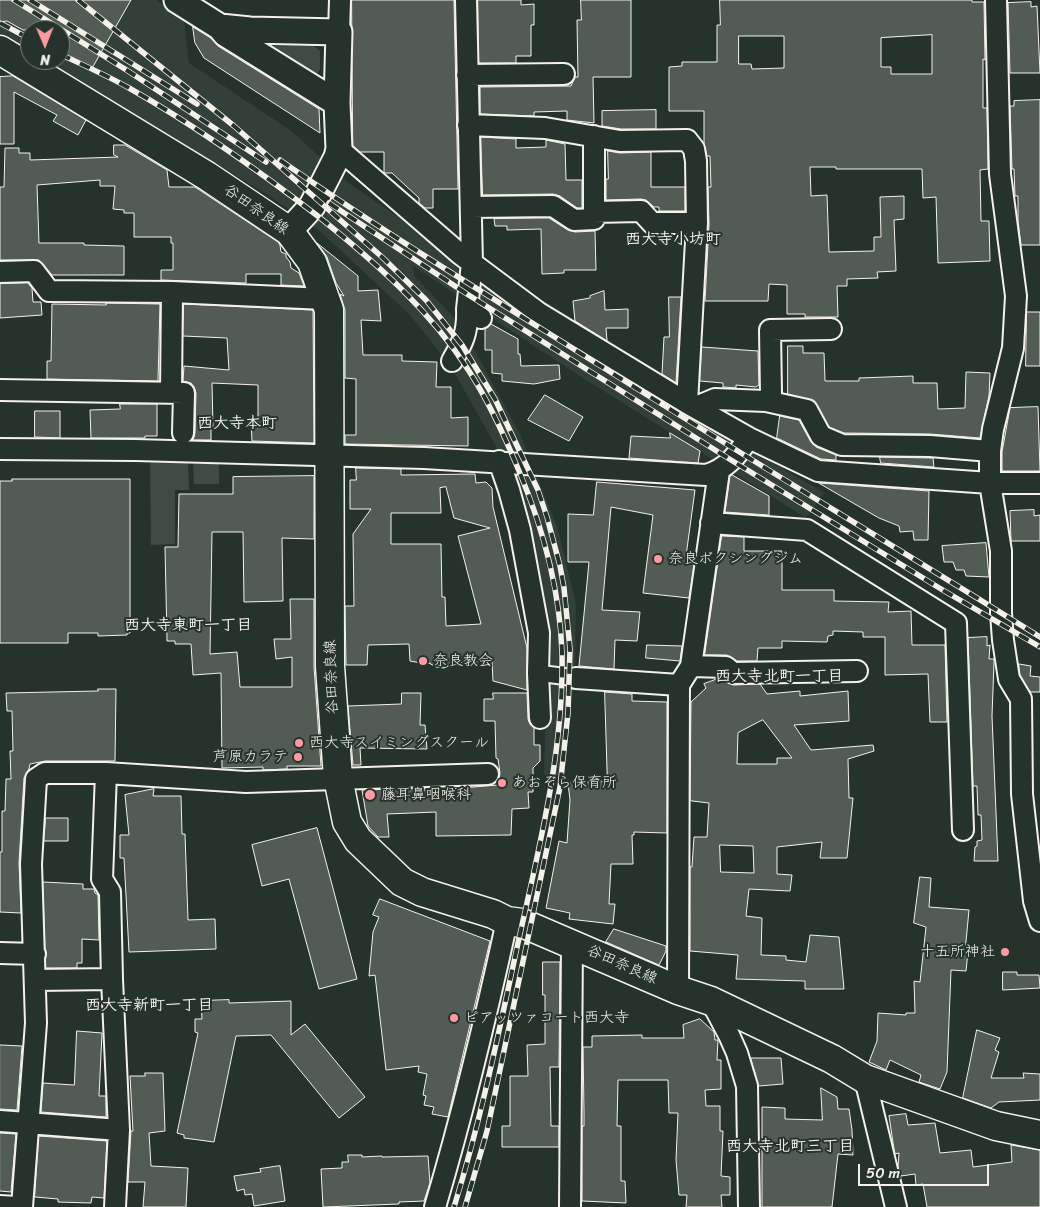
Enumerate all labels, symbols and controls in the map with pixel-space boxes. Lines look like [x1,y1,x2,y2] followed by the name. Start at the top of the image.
[20,20,70,70] north arrow
[40,47,50,72] text: N
[220,181,292,239] street label: 谷田奈良線
[625,230,721,250] district label: 西大寺小坊町
[197,414,277,434] district label: 西大寺本町
[668,550,803,568] place label: 奈良ボクシングジム
[652,553,664,565] marker: 奈良ボクシングジム
[124,616,252,636] district label: 西大寺東町一丁目
[322,639,342,715] street label: 谷田奈良線
[433,652,493,670] place label: 奈良教会
[417,655,429,667] marker: 奈良教会
[715,667,843,687] district label: 西大寺北町一丁目
[309,734,489,752] place label: 西大寺スイミングスクール
[293,737,305,749] marker: 西大寺スイミングスクール
[213,748,288,766] place label: 芦原カラテ
[292,751,304,763] marker: 芦原カラテ
[512,774,617,792] place label: あおぞら保育所
[496,777,508,789] marker: あおぞら保育所
[381,786,471,804] place label: 藤耳鼻咽喉科
[363,788,377,802] marker: 藤耳鼻咽喉科
[584,942,660,988] street label: 谷田奈良線
[920,943,995,961] place label: 十五所神社
[999,946,1011,958] marker: 十五所神社
[85,996,213,1016] district label: 西大寺新町一丁目
[464,1009,629,1027] place label: ピアッツァコート西大寺
[448,1012,460,1024] marker: ピアッツァコート西大寺
[726,1137,854,1157] district label: 西大寺北町三丁目
[860,1154,991,1186] scale bar
[866,1160,900,1186] text: 50 m

